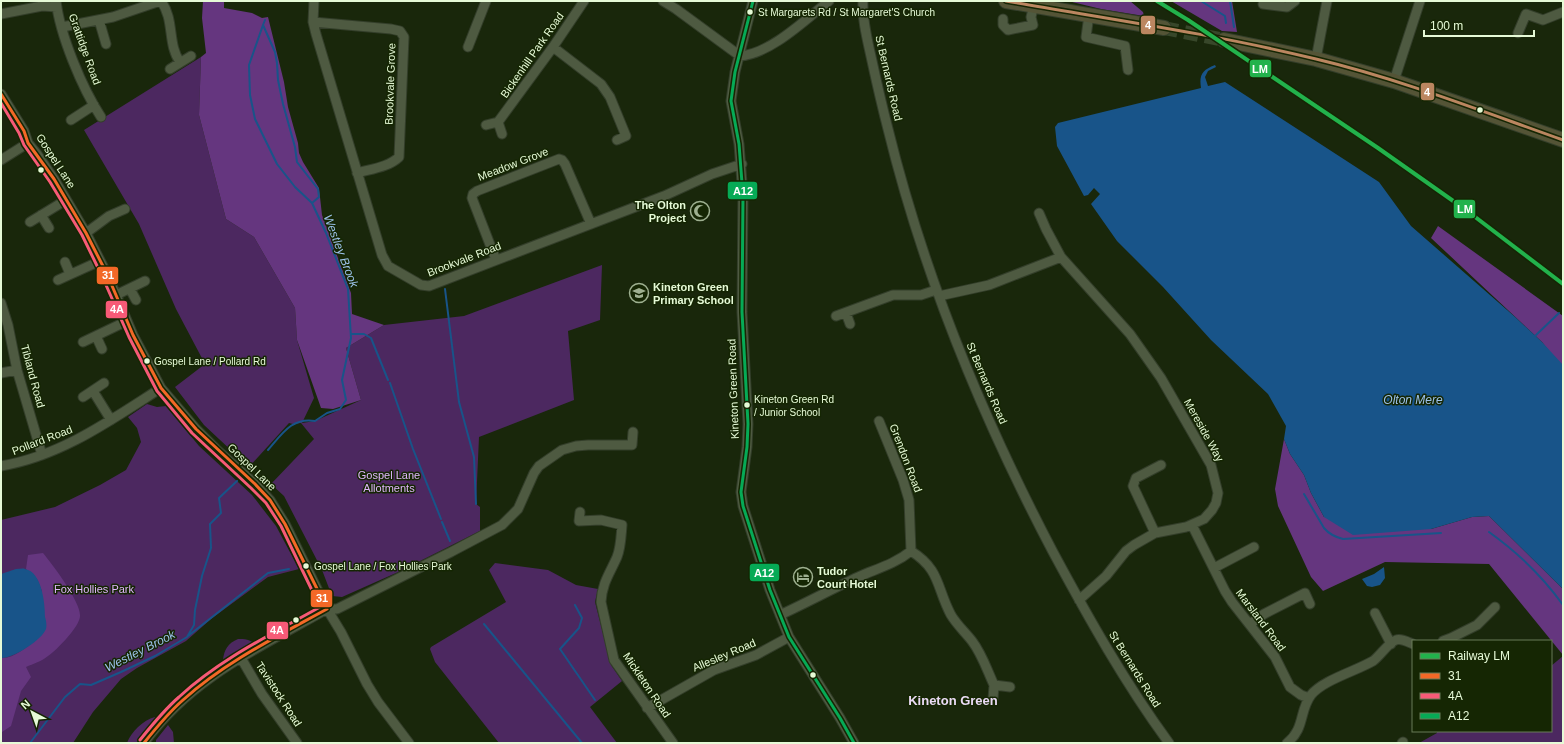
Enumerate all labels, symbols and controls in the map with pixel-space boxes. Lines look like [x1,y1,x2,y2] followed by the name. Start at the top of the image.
[745,7,755,17] marker: St Margarets Rd / St Margaret'S Church
[758,7,935,18] place label: St Margarets Rd / St Margaret'S Church
[498,10,566,100] street label: Bickenhill Park Road
[67,12,103,86] street label: Grattidge Road
[1424,12,1534,38] scale bar
[1140,15,1156,35] line badge: 4
[1145,19,1152,31] text: 4
[1430,19,1463,33] text: 100 m
[873,34,905,122] street label: St Bernards Road
[383,43,397,125] street label: Brookvale Grove
[1249,59,1272,78] line badge: LM
[1252,63,1268,75] text: LM
[1420,82,1435,101] line badge: 4
[1424,86,1431,98] text: 4
[1475,105,1485,115] unlabelled marker
[34,132,78,190] street label: Gospel Lane
[476,145,550,183] street label: Meadow Grove
[36,165,46,175] unlabelled marker
[727,181,758,200] line badge: A12
[733,185,753,197] text: A12
[635,199,686,224] place label: The Olton Project
[1453,199,1476,219] line badge: LM
[689,200,711,222] mosque icon: The Olton Project
[1457,203,1473,215] text: LM
[321,212,362,290] water label: Westley Brook
[425,239,503,279] street label: Brookvale Road
[96,266,119,285] line badge: 31
[102,269,114,281] text: 31
[653,281,734,306] place label: Kineton Green Primary School
[628,282,650,304] school or university icon: Kineton Green Primary School
[105,300,128,319] line badge: 4A
[110,303,124,315] text: 4A
[725,339,741,439] street label: Kineton Green Road
[964,340,1010,426] street label: St Bernards Road
[19,343,47,409] street label: Tibland Road
[142,356,152,366] marker: Gospel Lane / Pollard Rd
[154,356,266,367] place label: Gospel Lane / Pollard Rd
[1383,393,1443,407] water label: Olton Mere
[754,394,834,418] place label: Kineton Green Rd / Junior School
[1182,397,1226,464] street label: Mereside Way
[742,400,752,410] marker: Kineton Green Rd / Junior School
[887,422,925,494] street label: Grendon Road
[10,423,74,457] street label: Pollard Road
[225,441,279,493] street label: Gospel Lane
[358,469,420,494] park label: Gospel Lane Allotments
[301,561,311,571] marker: Gospel Lane / Fox Hollies Park
[314,561,453,572] place label: Gospel Lane / Fox Hollies Park
[749,563,780,582] line badge: A12
[817,565,877,590] place label: Tudor Court Hotel
[792,566,814,588] hotel icon: Tudor Court Hotel
[754,567,774,579] text: A12
[54,583,135,595] park label: Fox Hollies Park
[1234,587,1288,653] street label: Marsland Road
[310,589,333,608] line badge: 31
[316,592,328,604] text: 31
[291,615,301,625] unlabelled marker
[266,621,289,640] line badge: 4A
[270,624,284,636] text: 4A
[102,627,178,675] water label: Westley Brook
[1107,629,1163,709] street label: St Bernards Road
[691,636,757,674] street label: Allesley Road
[1412,640,1552,732] legend
[1448,649,1510,663] text: Railway LM
[621,650,673,720] street label: Mickleton Road
[254,659,304,729] street label: Tavistock Road
[1448,669,1462,683] text: 31
[808,670,818,680] unlabelled marker
[1448,689,1463,703] text: 4A
[12,692,52,732] north arrow
[908,693,998,708] district label: Kineton Green
[19,697,32,712] text: N
[1448,709,1470,723] text: A12

